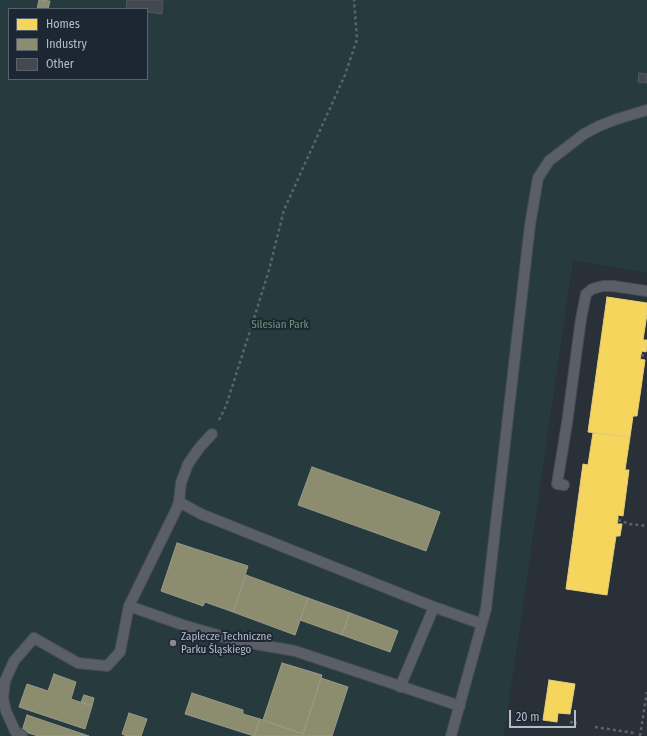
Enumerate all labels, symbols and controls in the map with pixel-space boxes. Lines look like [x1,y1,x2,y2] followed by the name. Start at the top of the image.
[8,8,148,80] legend
[46,17,80,31] text: Homes
[46,37,87,51] text: Industry
[46,57,74,71] text: Other
[251,318,309,332] park label: Silesian Park
[181,630,272,656] place label: Zaplecze Techniczne Parku Śląskiego
[168,638,178,648] marker: Zaplecze Techniczne Parku Śląskiego
[511,702,578,728] scale bar
[516,710,540,724] text: 20 m

